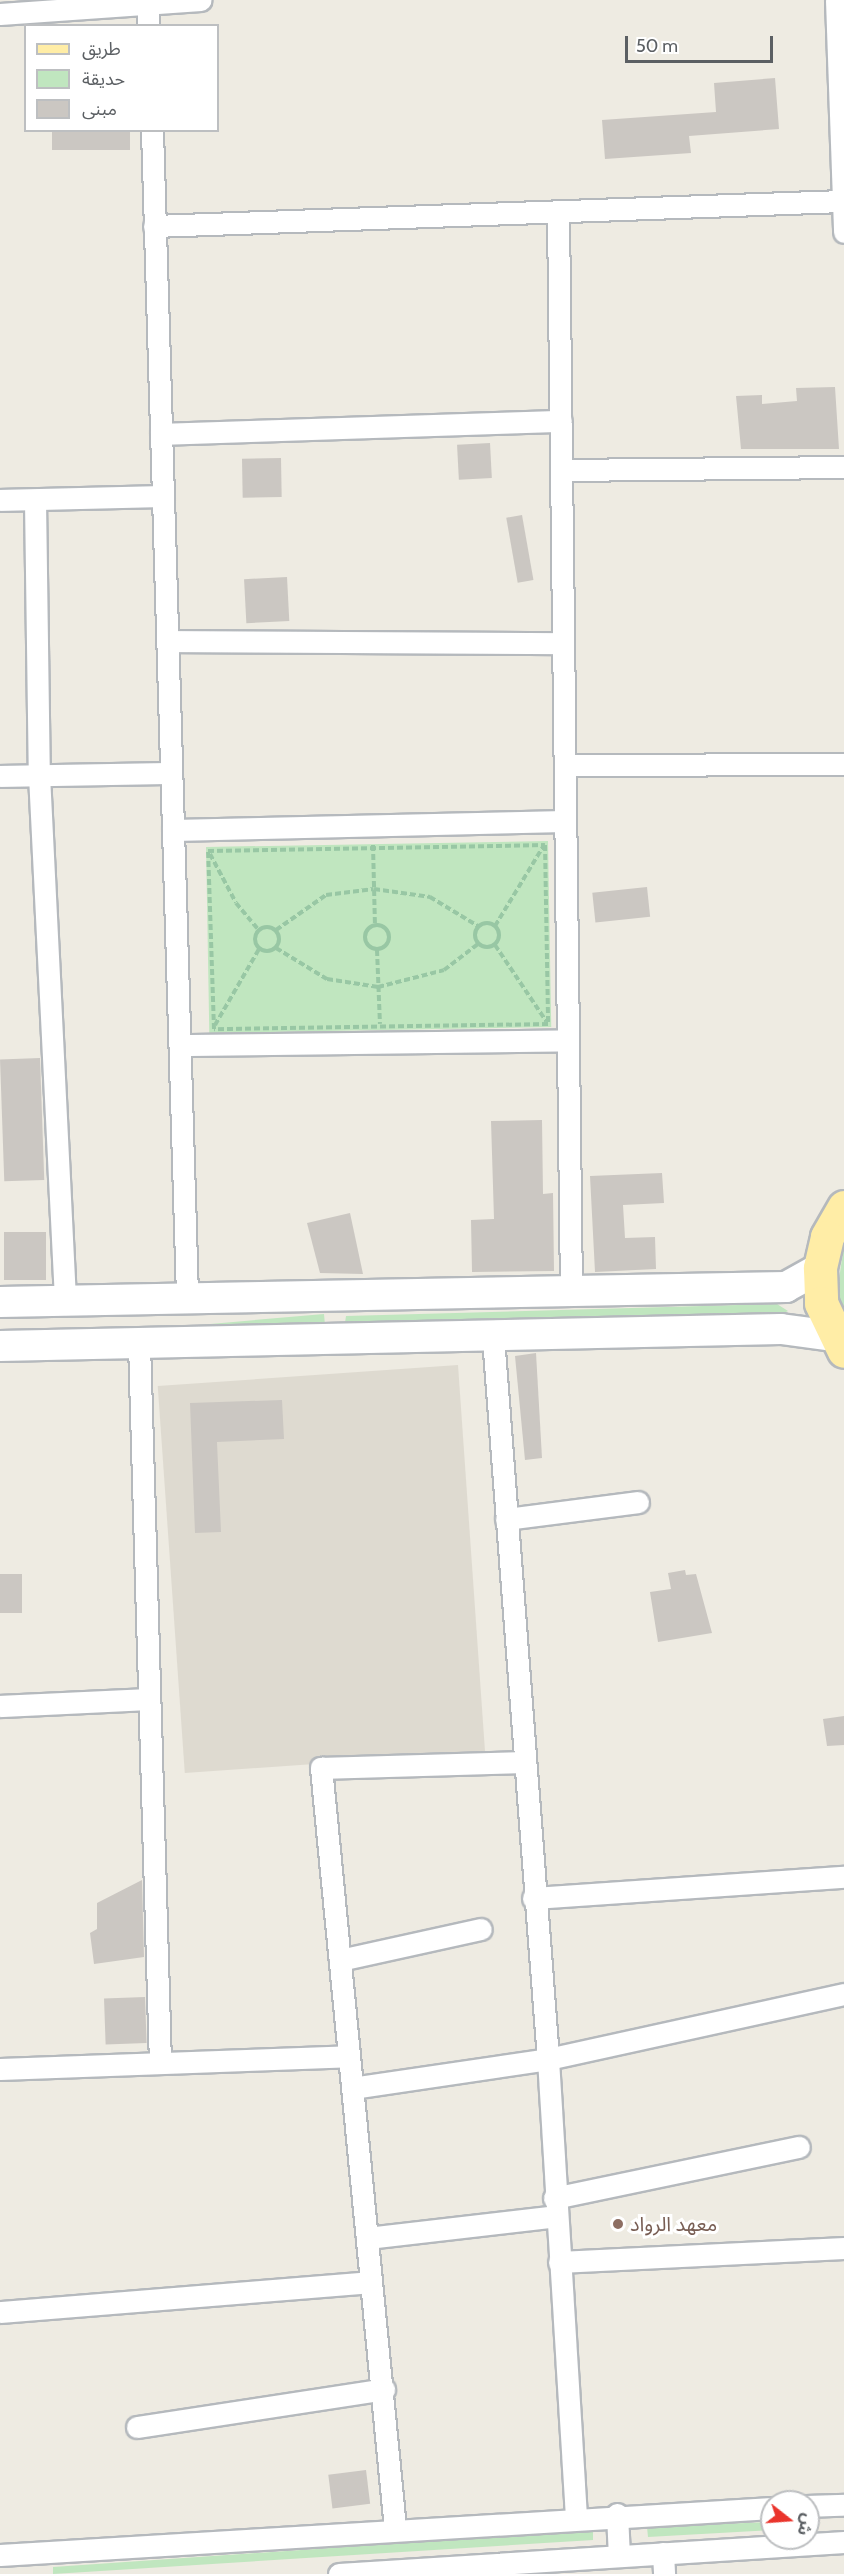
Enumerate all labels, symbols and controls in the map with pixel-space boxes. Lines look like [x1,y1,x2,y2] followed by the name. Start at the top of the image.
[24,24,219,132] legend
[628,24,776,62] scale bar
[636,35,678,57] text: 50 m
[82,38,121,60] text: طريق
[82,68,125,90] text: حديقة
[82,98,117,120] text: مبنى
[630,2212,717,2236] place label: معهد الرواد
[611,2217,625,2231] marker: معهد الرواد
[760,2490,820,2550] north arrow
[793,2512,818,2538] text: ش

